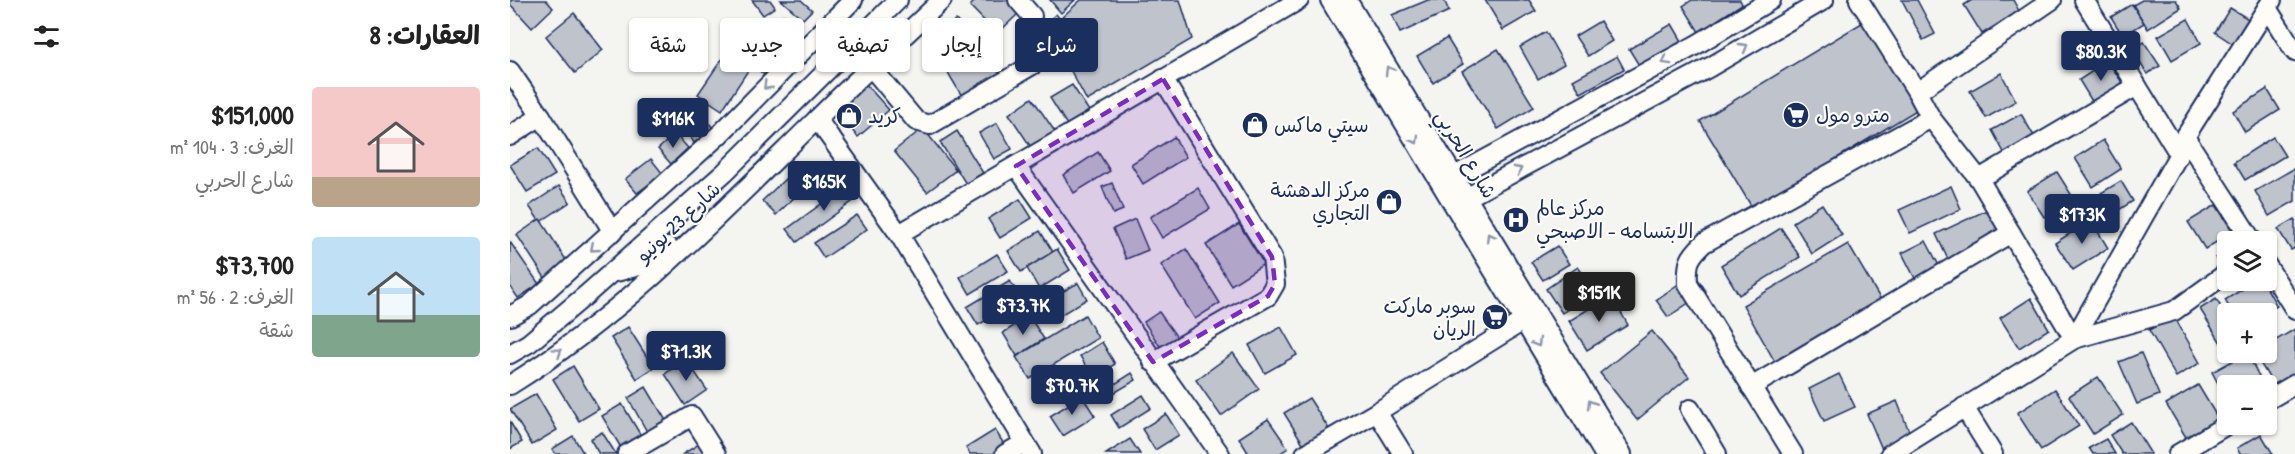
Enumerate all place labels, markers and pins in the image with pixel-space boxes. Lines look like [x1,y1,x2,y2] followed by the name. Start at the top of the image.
[2052,31,2150,82] pin: $80.3K
[631,98,715,149] pin: $116K
[1781,100,1811,130] supermarket icon: مترو مول
[834,101,864,131] shop icon: كريد
[1816,101,1890,128] place label: مترو مول
[868,102,901,129] place label: كريد
[1240,110,1270,140] shop icon: سيتي ماكس
[1274,111,1369,143] place label: سيتي ماكس
[782,161,866,212] pin: $165K
[1271,176,1370,228] place label: مركز الدهشة التجاري
[1374,187,1404,217] shop icon: مركز الدهشة التجاري
[1536,194,1693,249] place label: مركز عالم الابتسامه - الاصبحي
[2040,194,2124,245] pin: $173K
[1501,205,1531,235] hospital icon: مركز عالم الابتسامه - الاصبحي
[1557,272,1641,323] pin: $151K
[974,285,1072,336] pin: $73.7K
[1384,292,1476,342] place label: سوبر ماركت الريان
[1480,302,1510,332] supermarket icon: سوبر ماركت الريان
[637,331,735,382] pin: $71.3K
[1023,365,1121,416] pin: $70.7K

